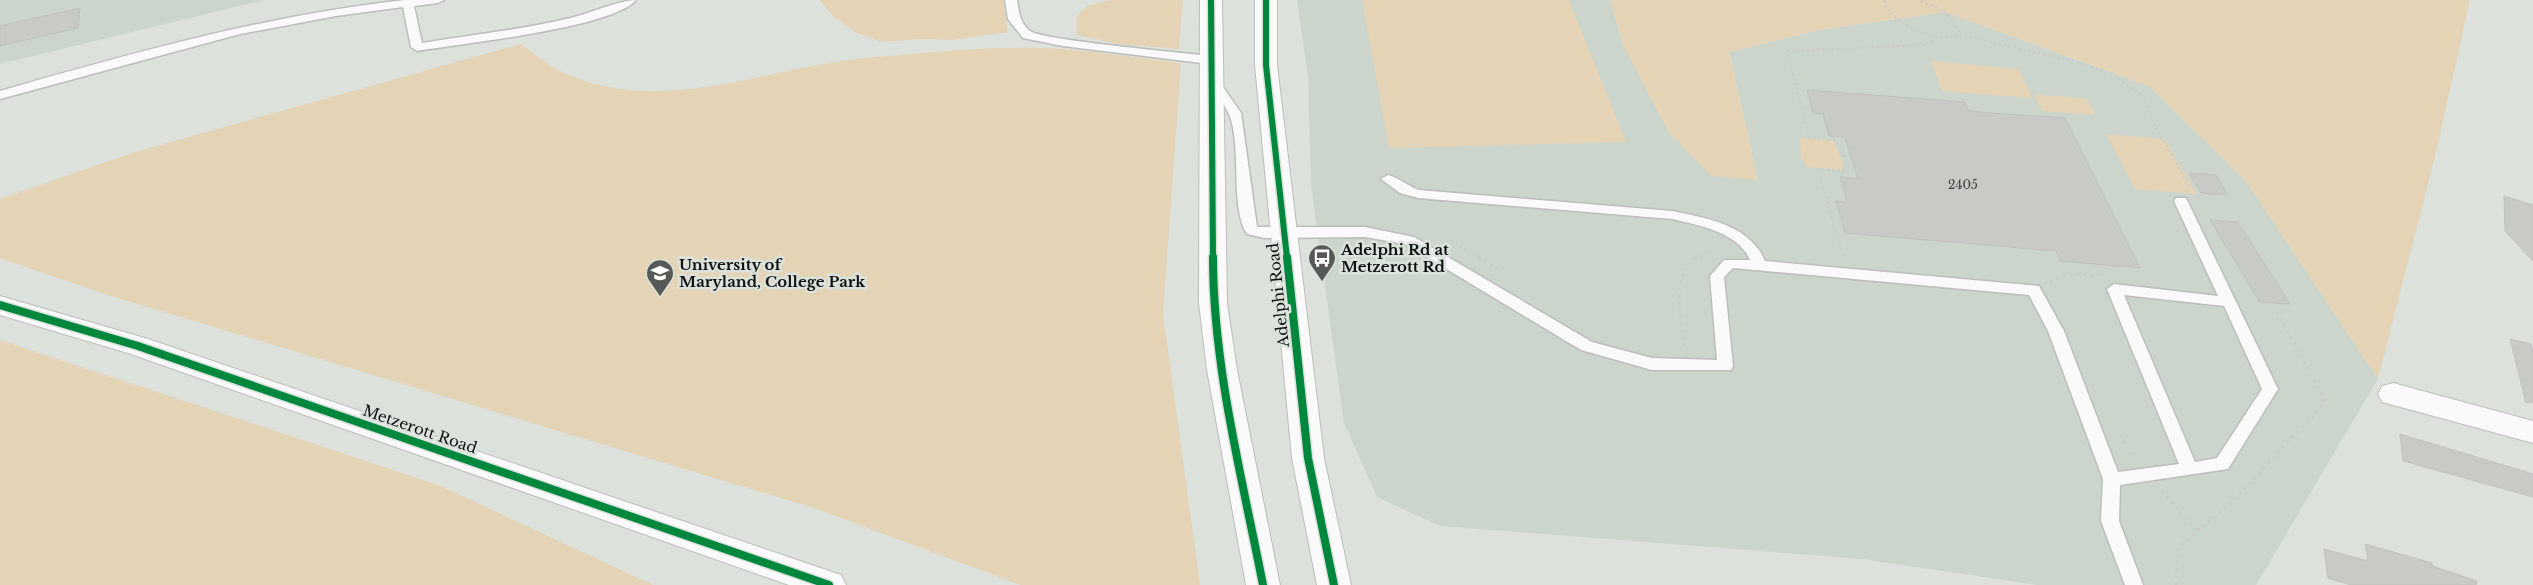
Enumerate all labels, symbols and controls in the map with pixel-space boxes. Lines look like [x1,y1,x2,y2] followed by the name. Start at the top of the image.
[1948,177,1978,192] house number: 2405
[1340,240,1449,276] place label: Adelphi Rd at Metzerott Rd
[1263,242,1293,349] street label: Adelphi Road
[1307,243,1337,282] bus stop icon: Adelphi Rd at Metzerott Rd
[679,255,866,291] place label: University of Maryland, College Park
[645,258,675,297] school or university icon: University of Maryland, College Park
[360,401,480,457] street label: Metzerott Road

